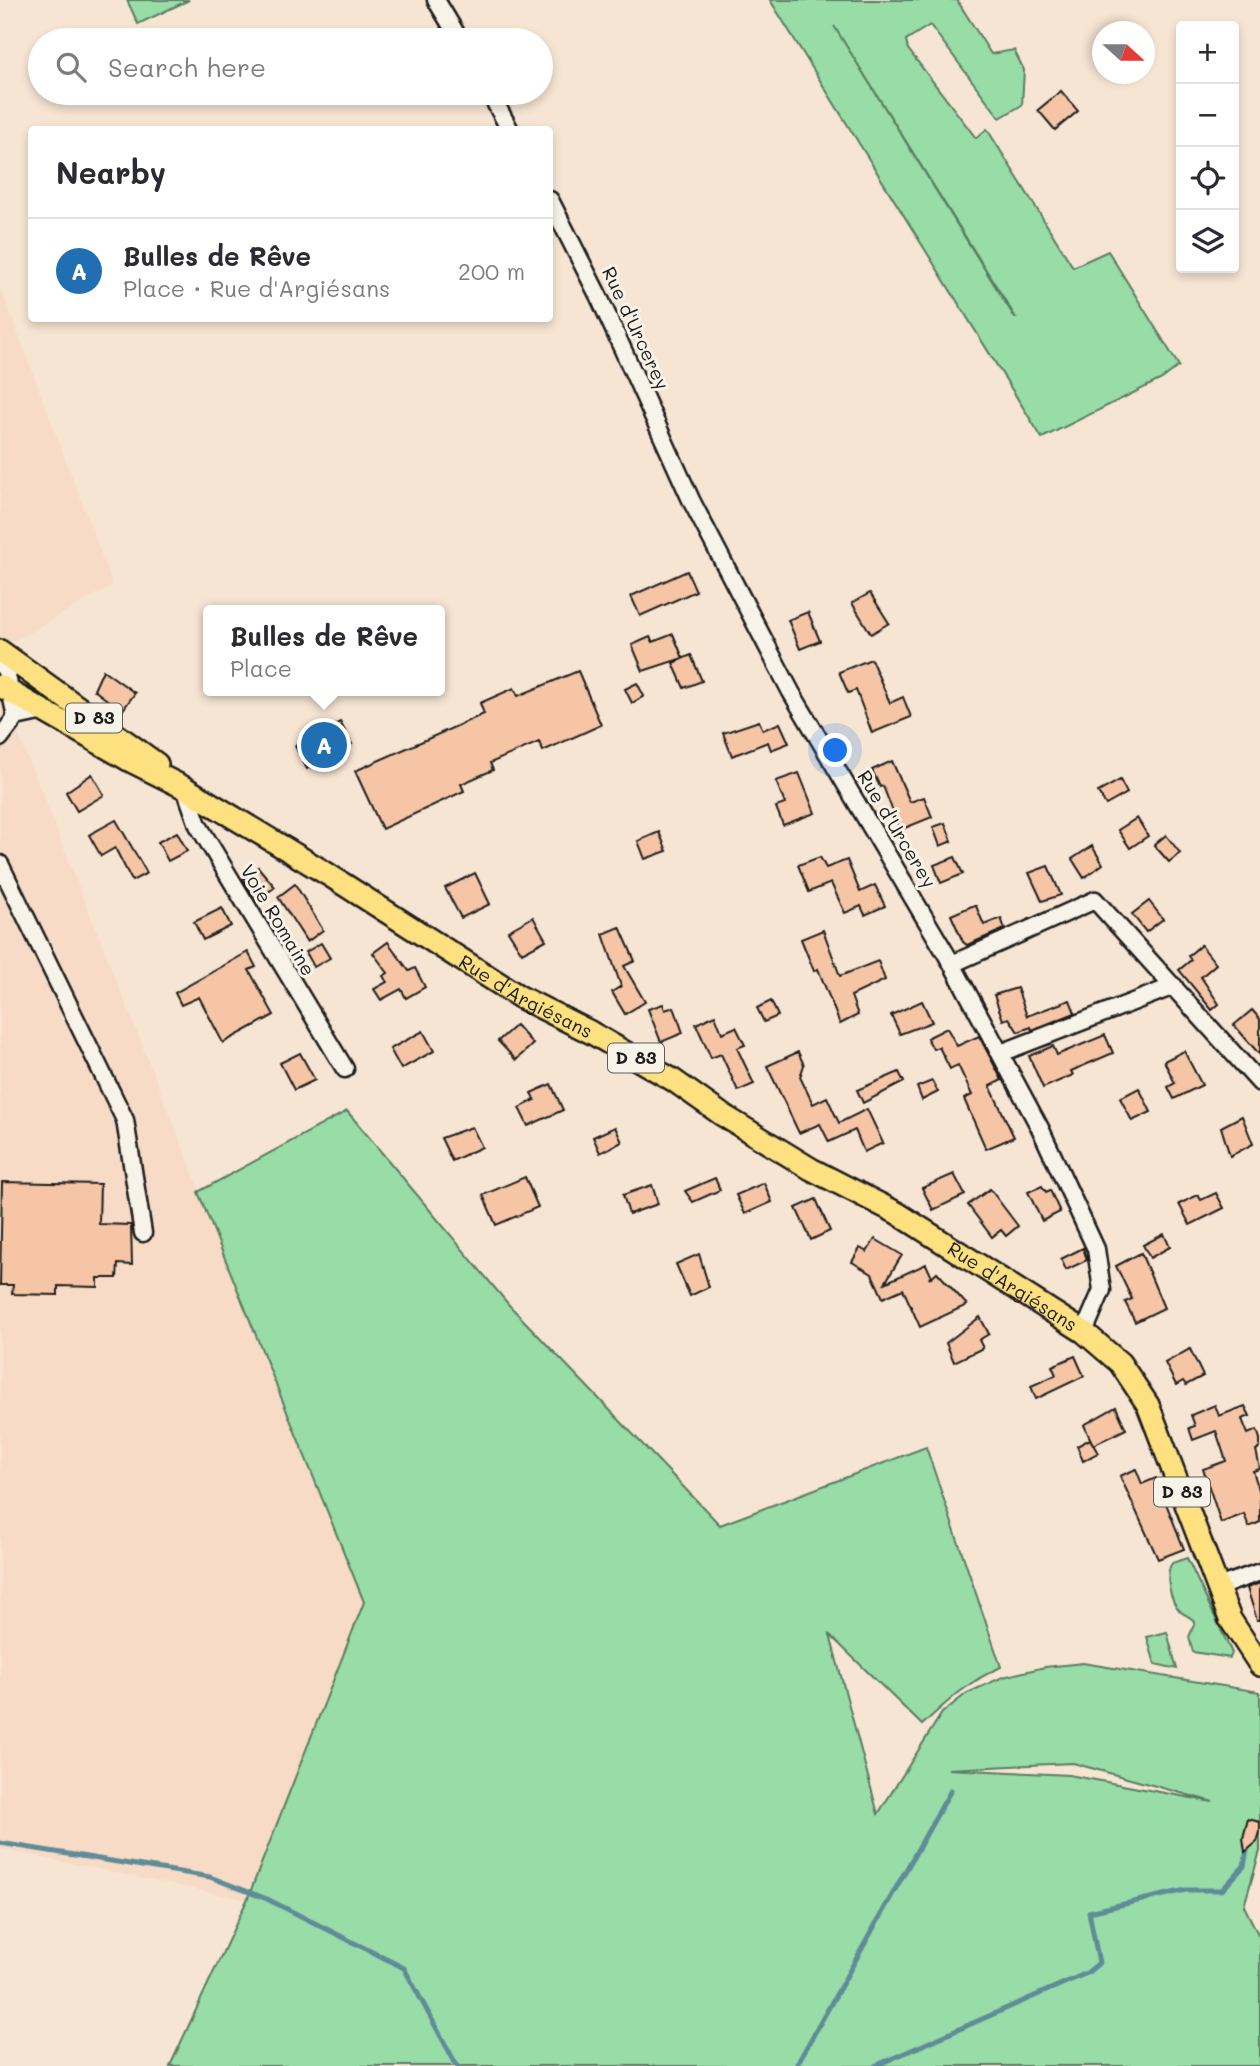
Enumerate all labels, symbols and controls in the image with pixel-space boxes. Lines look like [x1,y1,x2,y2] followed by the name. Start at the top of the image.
[1092,21,1155,84] north arrow
[1176,21,1239,273] map controls
[1176,21,1239,84] button: +
[28,28,553,105] search box
[52,48,90,86] icon: search
[108,50,266,84] text: Search here
[1176,84,1239,147] button: −
[1176,147,1239,210] button: locate
[56,152,166,192] text: Nearby
[1176,210,1239,273] button: layers
[123,239,311,273] text: Bulles de Rêve
[71,256,87,286] text: A
[458,256,525,286] text: 200 m
[597,262,676,393] street label: Rue d'Urcerey
[123,273,390,303] text: Place · Rue d'Argiésans
[203,605,445,696] popup
[230,619,418,653] text: Bulles de Rêve
[230,653,292,683] text: Place
[66,704,122,732] road number: D 83
[301,719,347,771] pin: A
[818,733,852,767] your location
[852,765,942,892] street label: Rue d'Urcerey
[235,859,322,980] street label: Voie Romaine
[455,948,597,1043] street label: Rue d'Argiésans
[608,1044,664,1072] road number: D 83
[943,1235,1082,1337] street label: Rue d'Argiésans
[1154,1478,1210,1506] road number: D 83

